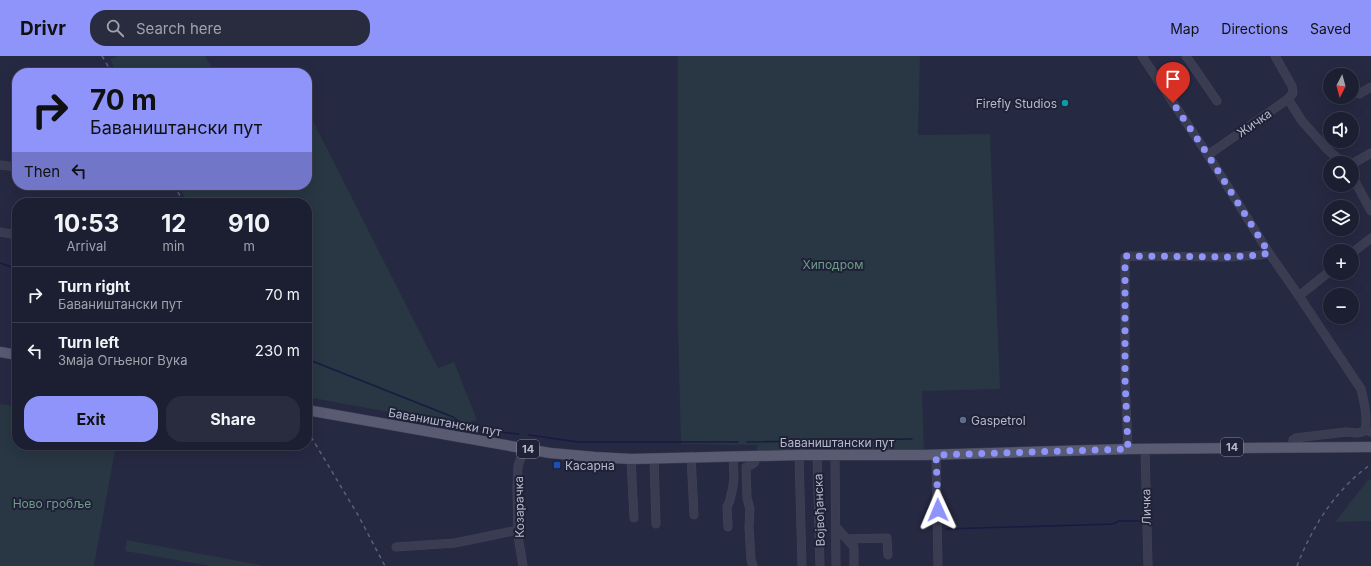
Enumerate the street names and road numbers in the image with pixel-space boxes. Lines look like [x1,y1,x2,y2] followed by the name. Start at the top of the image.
[1234,106,1274,140] street label: Жичка
[387,405,503,439] street label: Баваништански пут
[780,435,895,450] street label: Баваништански пут
[1221,438,1243,456] road number: 14
[517,440,539,458] road number: 14
[810,473,828,547] street label: Војвођанска
[511,476,527,538] street label: Козарачка
[1138,489,1154,525] street label: Личка

